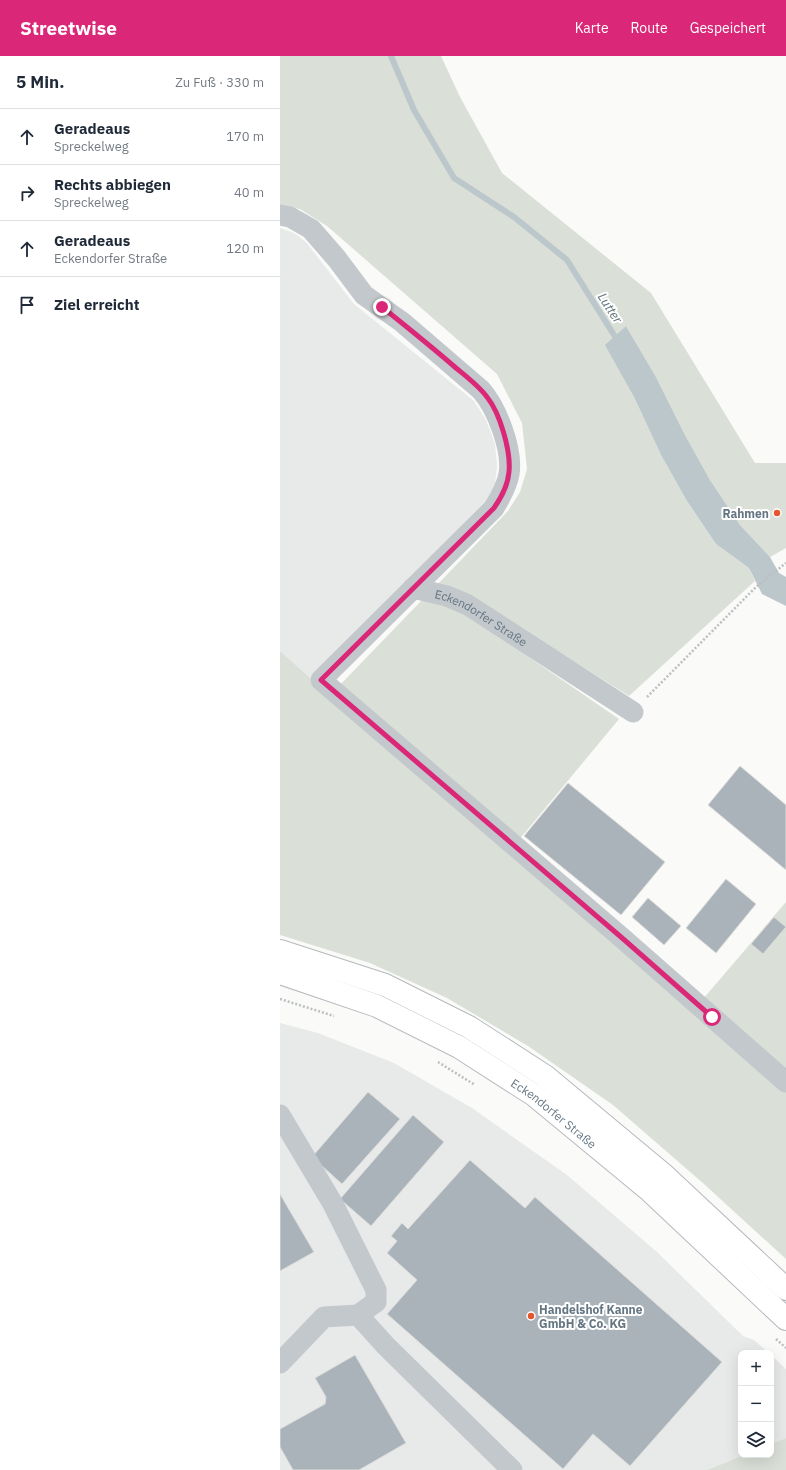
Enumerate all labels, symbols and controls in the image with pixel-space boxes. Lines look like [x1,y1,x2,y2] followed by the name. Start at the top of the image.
[20,16,117,40] text: Streetwise
[575,19,609,37] text: Karte
[631,19,668,37] text: Route
[690,19,766,37] text: Gespeichert
[16,71,64,93] text: 5 Min.
[175,74,264,91] text: Zu Fuß · 330 m
[54,119,130,138] text: Geradeaus
[16,126,38,148] icon: ahead
[226,128,264,145] text: 170 m
[54,138,129,155] text: Spreckelweg
[54,175,171,194] text: Rechts abbiegen
[16,182,38,204] icon: right
[234,184,264,201] text: 40 m
[54,194,129,211] text: Spreckelweg
[54,231,130,250] text: Geradeaus
[16,238,38,260] icon: ahead
[226,240,264,257] text: 120 m
[54,250,167,267] text: Eckendorfer Straße
[594,290,627,328] water label: Lutter
[16,294,38,316] icon: arrive
[54,295,140,314] text: Ziel erreicht
[373,298,391,316] route end
[722,506,769,521] place label: Rahmen
[772,508,782,518] marker: Rahmen
[433,586,531,649] street label: Eckendorfer Straße
[703,1008,721,1026] route start
[508,1075,600,1151] street label: Eckendorfer Straße
[539,1302,643,1331] place label: Handelshof Kanne GmbH & Co. KG
[526,1311,536,1321] marker: Handelshof Kanne GmbH & Co. KG
[738,1350,774,1458] map controls
[738,1350,774,1386] button: +
[738,1386,774,1422] button: −
[738,1422,774,1458] button: layers

